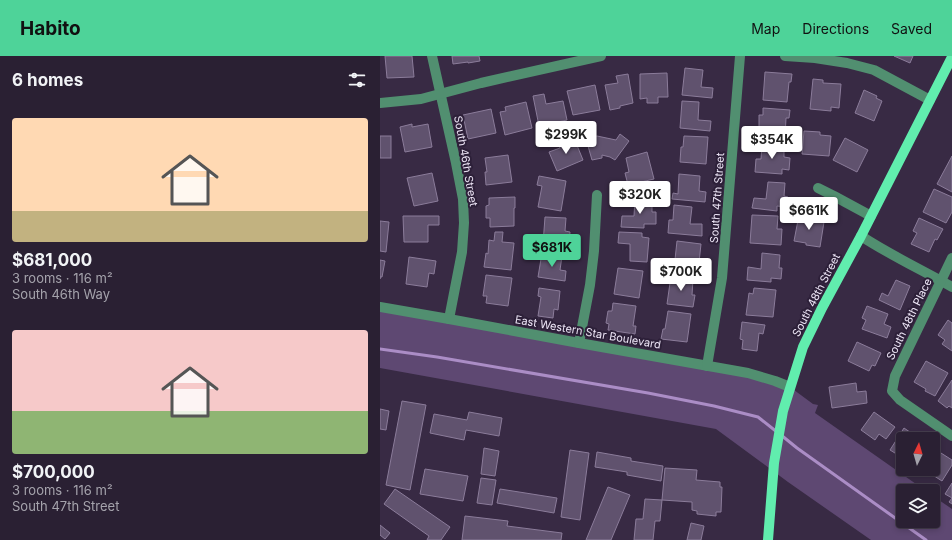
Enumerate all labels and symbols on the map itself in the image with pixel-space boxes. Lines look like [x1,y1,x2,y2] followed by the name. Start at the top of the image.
[451,115,481,208] street label: South 46th Street
[538,121,594,155] pin: $299K
[744,126,800,160] pin: $354K
[707,152,727,244] street label: South 47th Street
[612,181,668,215] pin: $320K
[781,197,837,231] pin: $661K
[524,234,580,268] pin: $681K
[789,251,843,339] street label: South 48th Street
[653,258,709,292] pin: $700K
[883,276,935,362] street label: South 48th Place
[514,312,662,352] street label: East Western Star Boulevard
[896,432,940,476] north arrow

